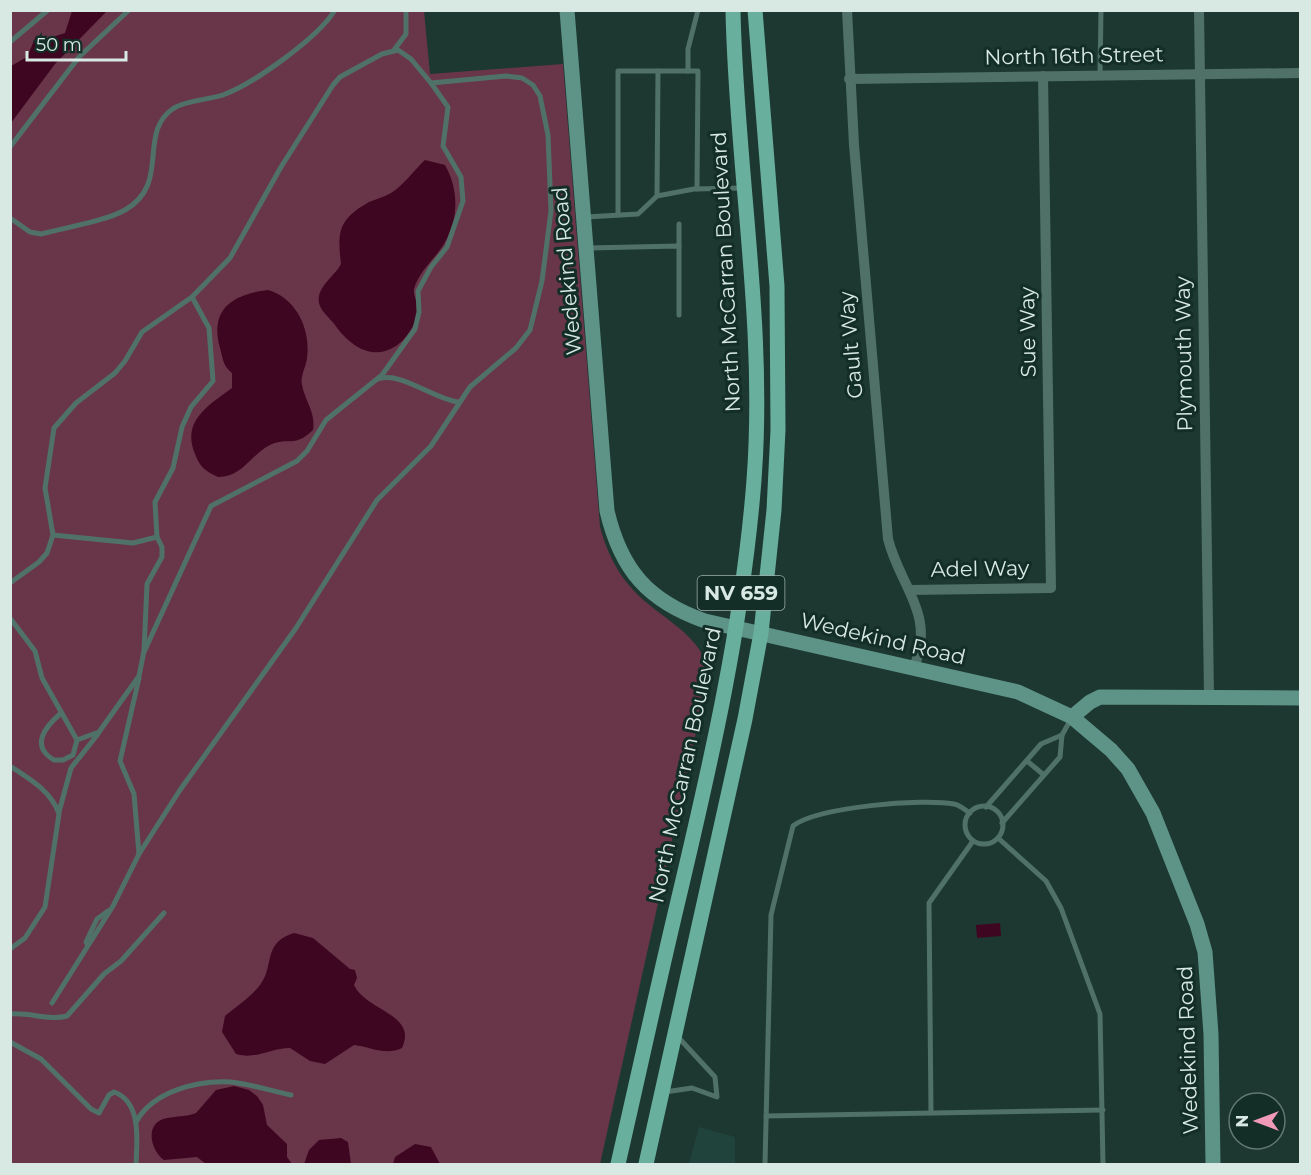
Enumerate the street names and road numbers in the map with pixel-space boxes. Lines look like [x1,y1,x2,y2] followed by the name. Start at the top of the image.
[984,41,1164,70] street label: North 16th Street
[706,131,745,413] street label: North McCarran Boulevard
[547,186,586,356] street label: Wedekind Road
[1170,276,1197,432] street label: Plymouth Way
[1014,286,1041,378] street label: Sue Way
[833,290,868,400] street label: Gault Way
[930,555,1030,582] street label: Adel Way
[698,576,784,610] road number: NV 659
[798,607,968,670] street label: Wedekind Road
[643,625,726,905] street label: North McCarran Boulevard
[1172,965,1203,1135] street label: Wedekind Road

